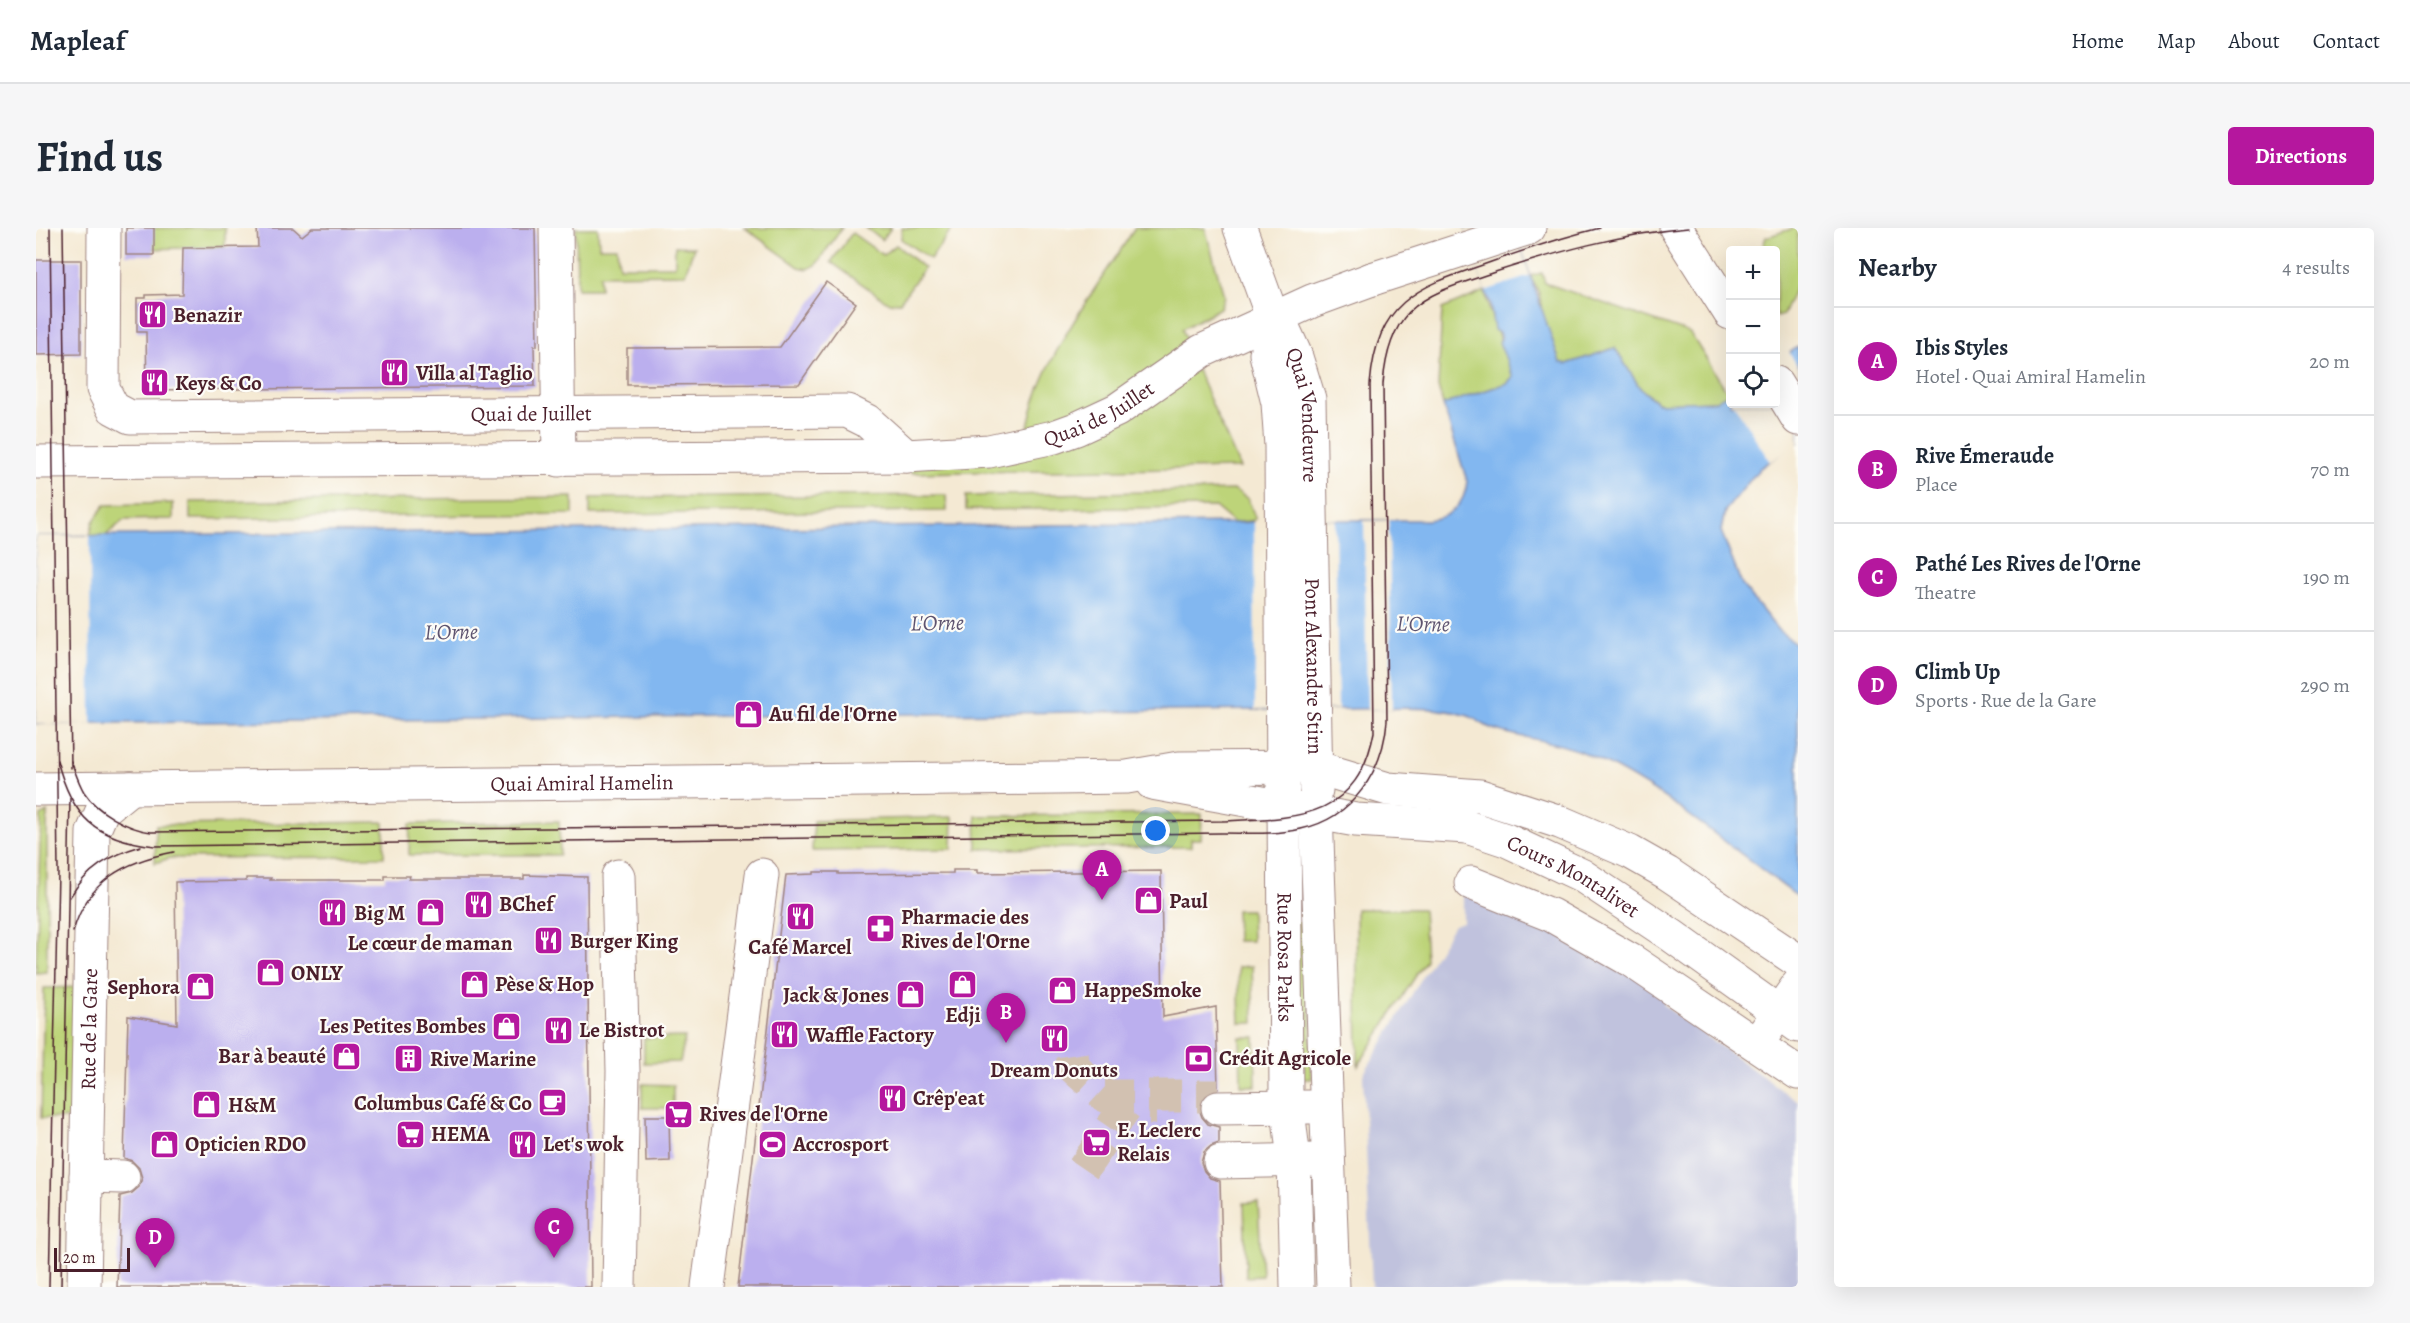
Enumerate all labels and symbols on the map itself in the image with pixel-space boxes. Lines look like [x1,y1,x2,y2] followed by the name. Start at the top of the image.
[136,299,168,331] restaurant icon: Benazir
[173,301,242,329] place label: Benazir
[1280,344,1324,483] street label: Quai Vendeuvre
[379,357,411,389] restaurant icon: Villa al Taglio
[415,359,533,387] place label: Villa al Taglio
[138,367,170,399] restaurant icon: Keys & Co
[175,369,262,397] place label: Keys & Co
[1041,374,1160,453] street label: Quai de Juillet
[471,399,592,428] street label: Quai de Juillet
[1298,577,1329,755] street label: Pont Alexandre Stirn
[910,608,964,638] water label: L'Orne
[1396,609,1450,639] water label: L'Orne
[424,617,478,647] water label: L'Orne
[732,698,764,730] shop icon: Au fil de l'Orne
[768,700,897,728] place label: Au fil de l'Orne
[490,768,674,798] street label: Quai Amiral Hamelin
[1141,816,1170,845] your location
[1502,828,1645,924] street label: Cours Montalivet
[1082,850,1122,900] pin: A
[1132,885,1164,917] shop icon: Paul
[1169,887,1208,915] place label: Paul
[462,888,494,920] restaurant icon: BChef
[499,890,556,918] place label: BChef
[1271,892,1300,1022] street label: Rue Rosa Parks
[414,896,446,928] shop icon: Le cœur de maman
[317,897,349,929] restaurant icon: Big M
[354,899,406,927] place label: Big M
[784,900,816,932] restaurant icon: Café Marcel
[901,903,1030,955] place label: Pharmacie des Rives de l'Orne
[864,913,896,945] pharmacy icon: Pharmacie des Rives de l'Orne
[533,925,565,957] restaurant icon: Burger King
[570,927,679,955] place label: Burger King
[347,929,513,957] place label: Le cœur de maman
[748,933,852,961] place label: Café Marcel
[254,957,286,989] shop icon: ONLY
[291,959,343,987] place label: ONLY
[74,968,104,1090] street label: Rue de la Gare
[458,968,490,1000] shop icon: Pèse & Hop
[947,968,979,1000] shop icon: Edji
[495,970,594,998] place label: Pèse & Hop
[185,971,217,1003] shop icon: Sephora
[107,973,181,1001] place label: Sephora
[1047,974,1079,1006] shop icon: HappeSmoke
[1084,976,1202,1004] place label: HappeSmoke
[894,979,926,1011] shop icon: Jack & Jones
[783,981,889,1009] place label: Jack & Jones
[986,994,1026,1043] pin: B
[945,1001,981,1029] place label: Edji
[491,1010,523,1042] shop icon: Les Petites Bombes
[319,1012,486,1040] place label: Les Petites Bombes
[542,1014,574,1046] restaurant icon: Le Bistrot
[579,1016,664,1044] place label: Le Bistrot
[769,1019,801,1051] restaurant icon: Waffle Factory
[805,1021,935,1049] place label: Waffle Factory
[1038,1023,1070,1055] restaurant icon: Dream Donuts
[331,1040,363,1072] shop icon: Bar à beauté
[218,1042,326,1070] place label: Bar à beauté
[1182,1042,1214,1074] bank icon: Crédit Agricole
[393,1043,425,1075] building icon: Rive Marine
[1219,1044,1351,1072] place label: Crédit Agricole
[430,1045,536,1073] place label: Rive Marine
[990,1056,1118,1084] place label: Dream Donuts
[876,1082,908,1114] restaurant icon: Crêp'eat
[913,1084,985,1112] place label: Crêp'eat
[537,1087,569,1119] cafe icon: Columbus Café & Co
[191,1089,223,1121] shop icon: H&M
[354,1089,532,1117] place label: Columbus Café & Co
[228,1091,277,1119] place label: H&M
[662,1098,694,1130] supermarket icon: Rives de l'Orne
[699,1100,828,1128] place label: Rives de l'Orne
[1117,1116,1201,1168] place label: E. Leclerc Relais
[394,1118,426,1150] supermarket icon: HEMA
[431,1120,491,1148] place label: HEMA
[1080,1126,1112,1158] supermarket icon: E. Leclerc Relais
[148,1128,180,1160] shop icon: Opticien RDO
[506,1128,538,1160] restaurant icon: Let's wok
[756,1128,788,1160] sports icon: Accrosport
[185,1130,306,1158] place label: Opticien RDO
[543,1130,624,1158] place label: Let's wok
[792,1130,889,1158] place label: Accrosport
[534,1208,574,1258] pin: C
[136,1218,174,1268] pin: D
[54,1245,130,1272] scale bar

